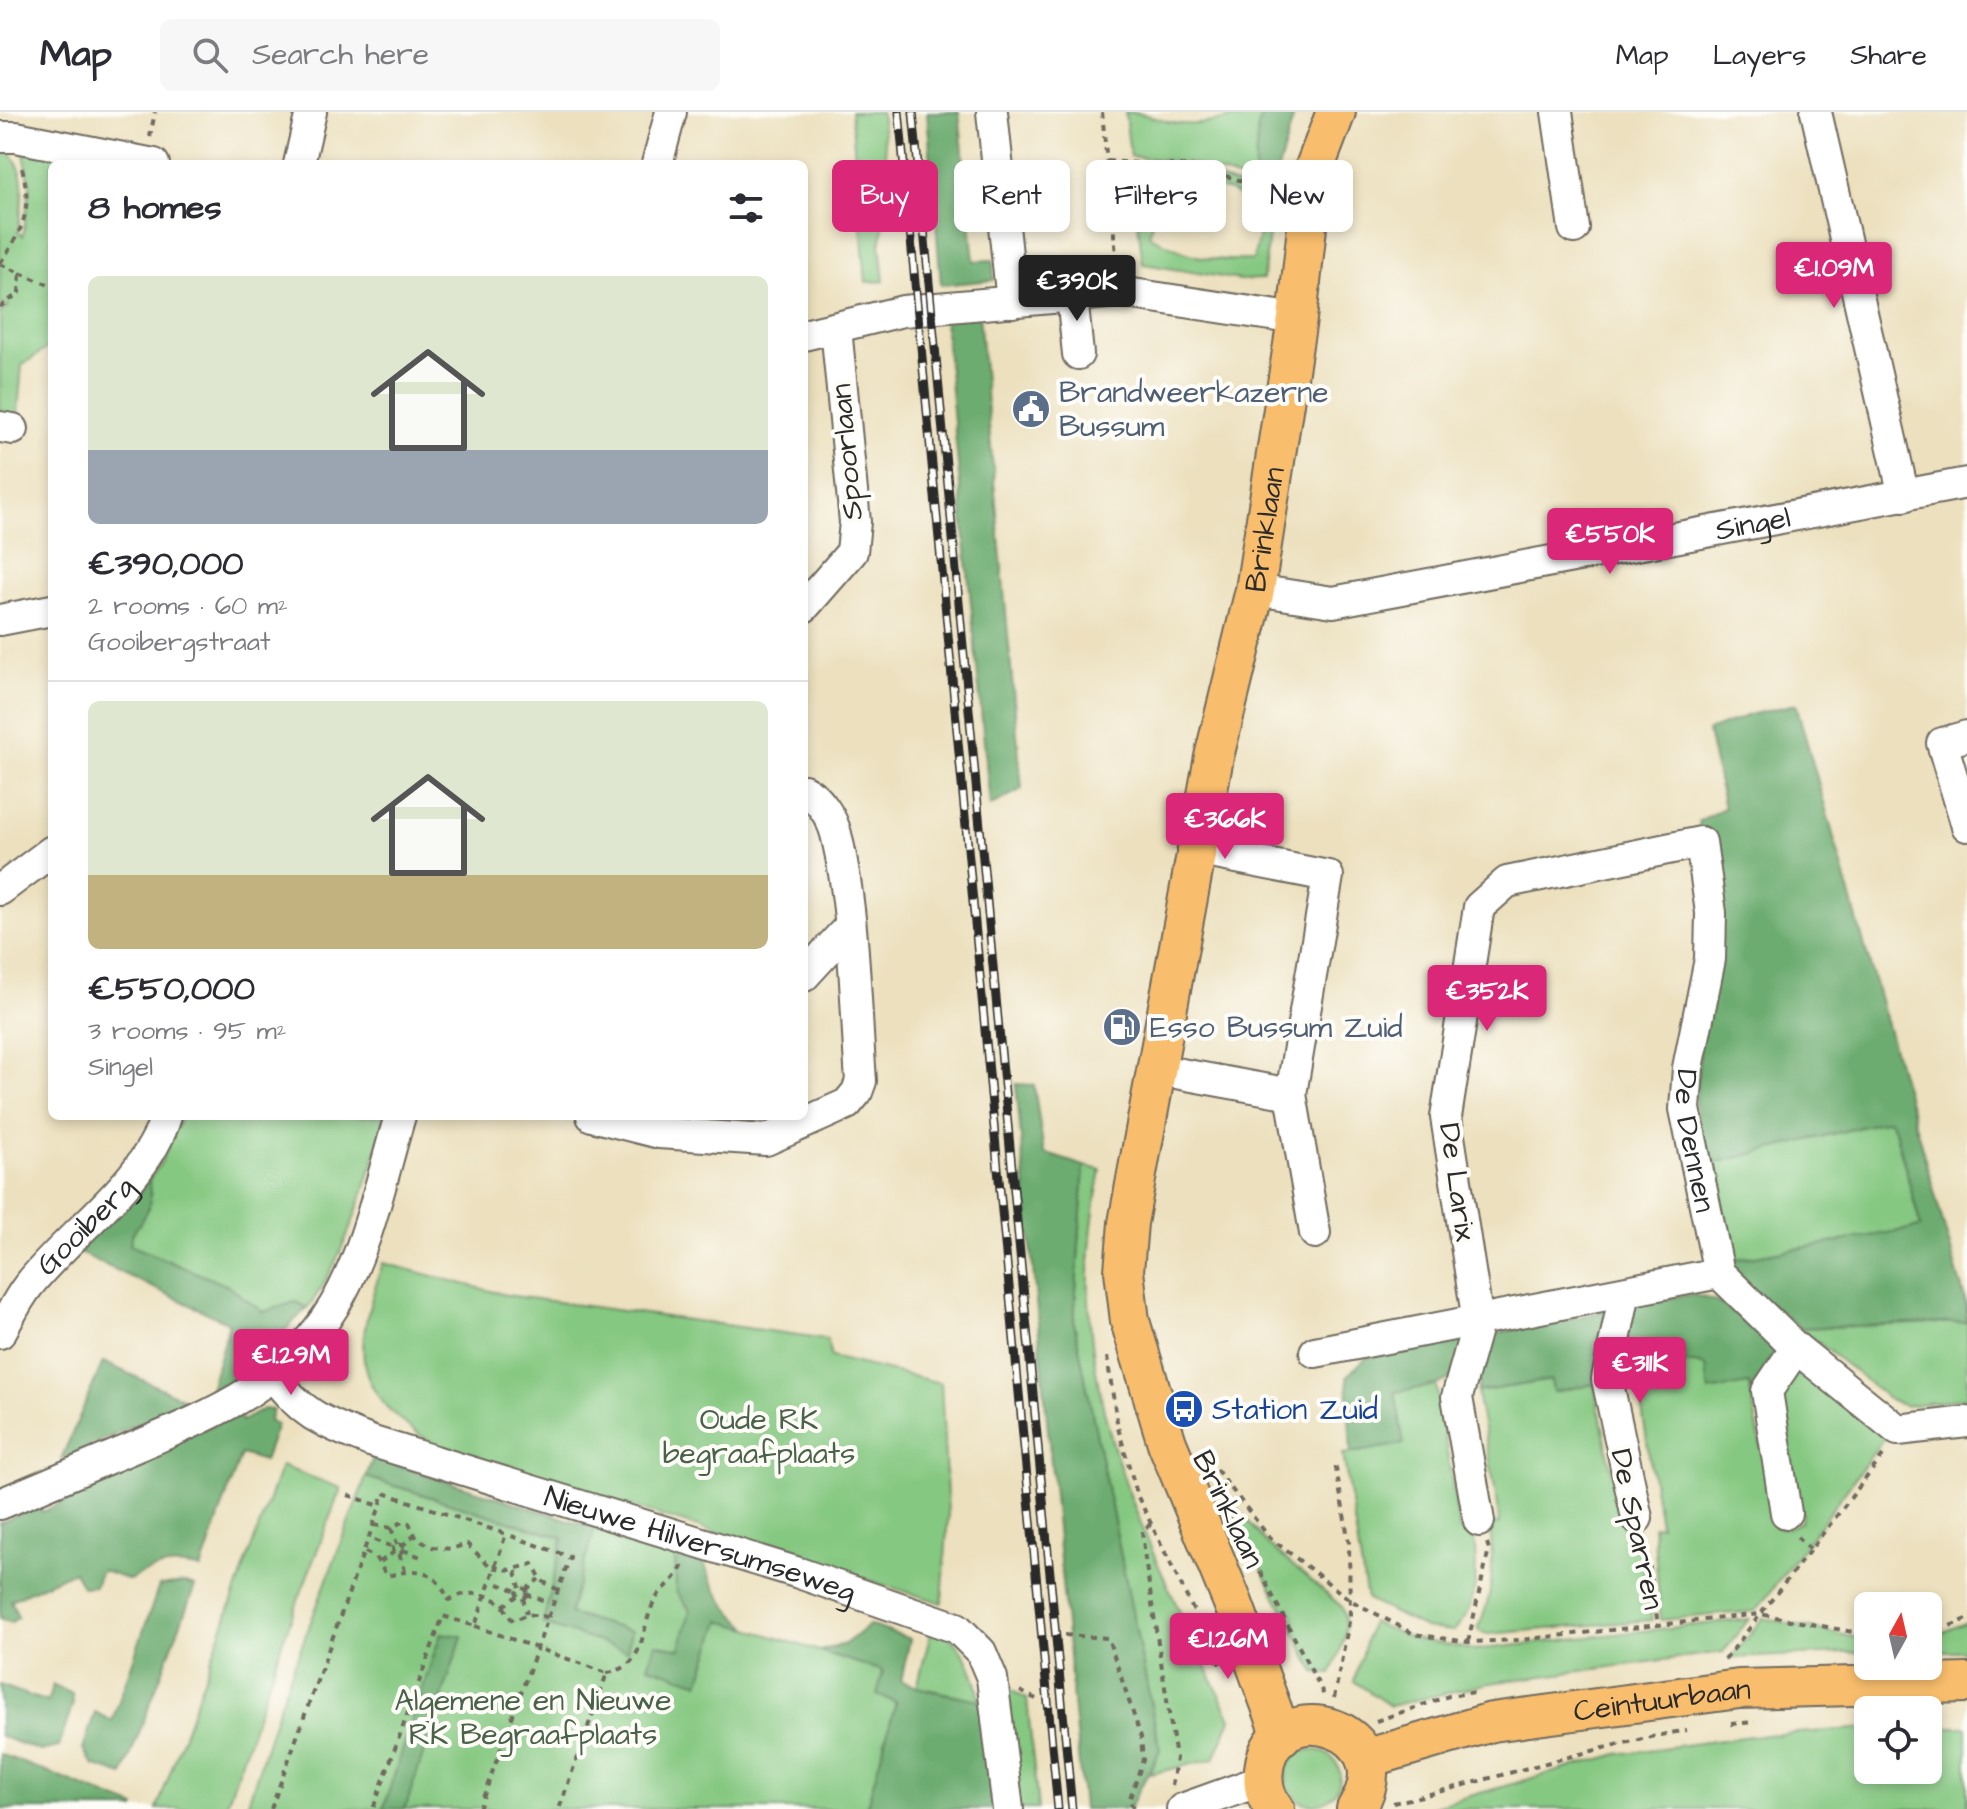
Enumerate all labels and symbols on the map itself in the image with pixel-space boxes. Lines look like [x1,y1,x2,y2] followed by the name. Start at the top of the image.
[1769,242,1899,310] pin: €1.09M
[1021,255,1133,323] pin: €390K
[1059,372,1328,448] place label: Brandweerkazerne Bussum
[820,382,874,522] street label: Spoorlaan
[1010,388,1052,430] public building icon: Brandweerkazerne Bussum
[1235,464,1296,595] street label: Brinklaan
[1712,497,1794,552] street label: Singel
[1554,508,1666,576] pin: €550K
[1169,793,1281,861] pin: €366K
[1431,965,1543,1033] pin: €352K
[1101,1006,1143,1048] fuel station icon: Esso Bussum Zuid
[1150,1007,1403,1049] place label: Esso Bussum Zuid
[1663,1068,1726,1216] street label: De Dennen
[1428,1120,1486,1245] street label: De Larix
[27,1168,146,1285] street label: Gooiberg
[226,1329,356,1397] pin: €1.29M
[1584,1337,1696,1405] pin: €311K
[1163,1388,1205,1430] bus stop icon: Station Zuid
[1212,1389,1378,1431] place label: Station Zuid
[663,1399,855,1476] park label: Oude RK begraafplaats
[1182,1444,1275,1575] street label: Brinklaan
[1600,1445,1675,1613] street label: De Sparren
[539,1476,861,1614] street label: Nieuwe Hilversumseweg
[1854,1592,1942,1680] north arrow
[1163,1613,1293,1681] pin: €1.26M
[1571,1669,1751,1733] street label: Ceintuurbaan
[394,1680,672,1757] park label: Algemene en Nieuwe RK Begraafplaats

